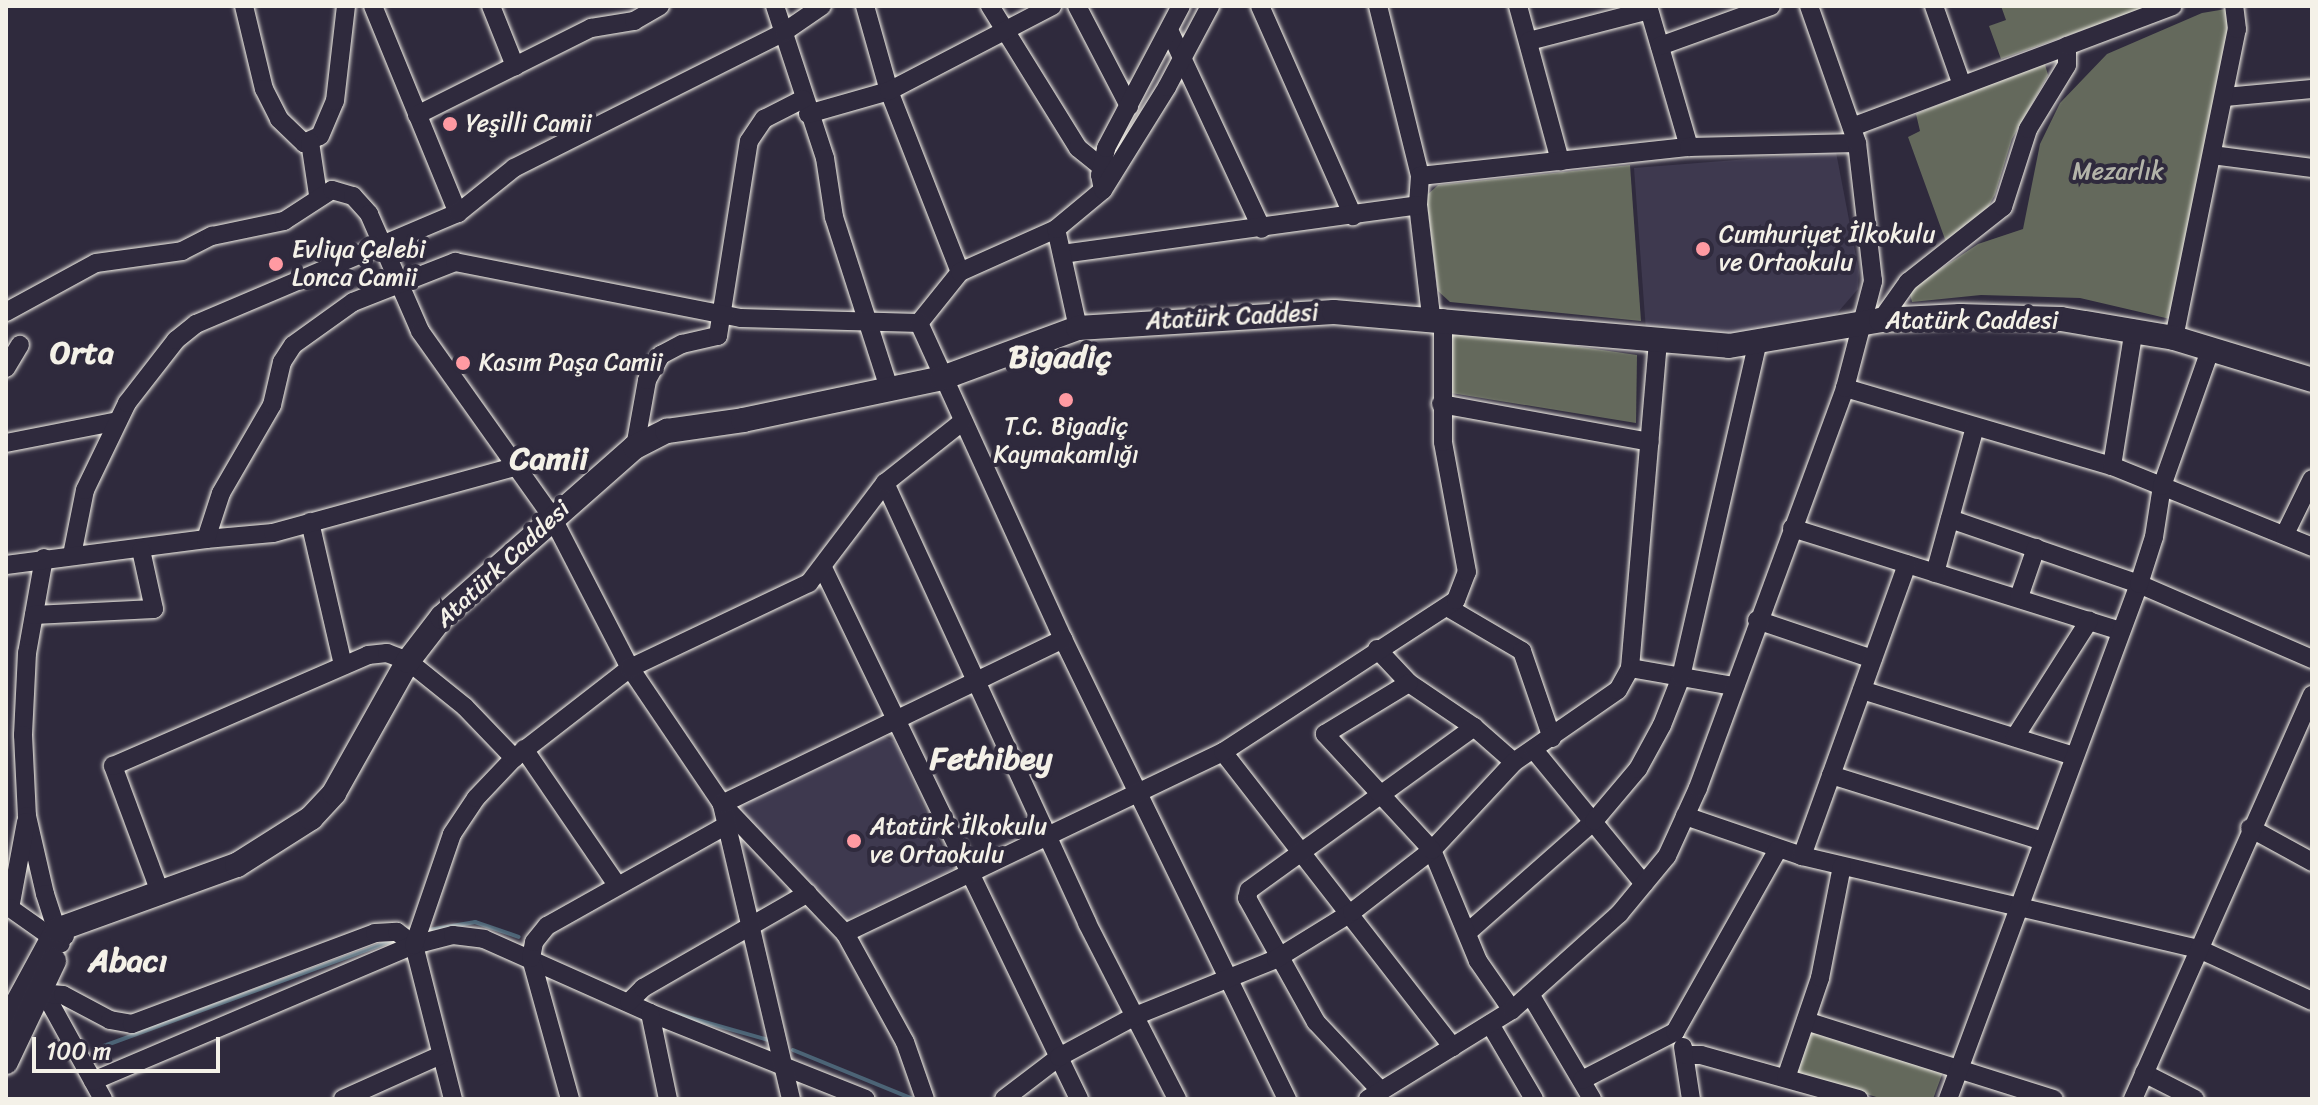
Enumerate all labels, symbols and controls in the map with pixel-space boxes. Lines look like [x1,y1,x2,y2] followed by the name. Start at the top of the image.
[466,110,592,138] place label: Yeşilli Camii
[441,115,459,133] marker: Yeşilli Camii
[2072,158,2164,186] park label: Mezarlık
[1719,221,1935,277] place label: Cumhuriyet İlkokulu ve Ortaokulu
[292,236,426,292] place label: Evliya Çelebi Lonca Camii
[1694,240,1712,258] marker: Cumhuriyet İlkokulu ve Ortaokulu
[267,255,285,273] marker: Evliya Çelebi Lonca Camii
[1146,298,1318,336] street label: Atatürk Caddesi
[1886,307,2058,335] street label: Atatürk Caddesi
[50,334,114,372] district label: Orta
[1009,338,1111,376] district label: Bigadiç
[479,349,663,377] place label: Kasım Paşa Camii
[454,354,472,372] marker: Kasım Paşa Camii
[1057,391,1075,409] marker: T.C. Bigadiç Kaymakamlığı
[993,413,1139,469] place label: T.C. Bigadiç Kaymakamlığı
[510,440,588,478] district label: Camii
[430,495,576,633] street label: Atatürk Caddesi
[930,740,1052,778] district label: Fethibey
[870,813,1047,869] place label: Atatürk İlkokulu ve Ortaokulu
[845,832,863,850] marker: Atatürk İlkokulu ve Ortaokulu
[88,942,168,980] district label: Abacı
[36,1021,224,1071] scale bar
[46,1030,111,1072] text: 100 m

